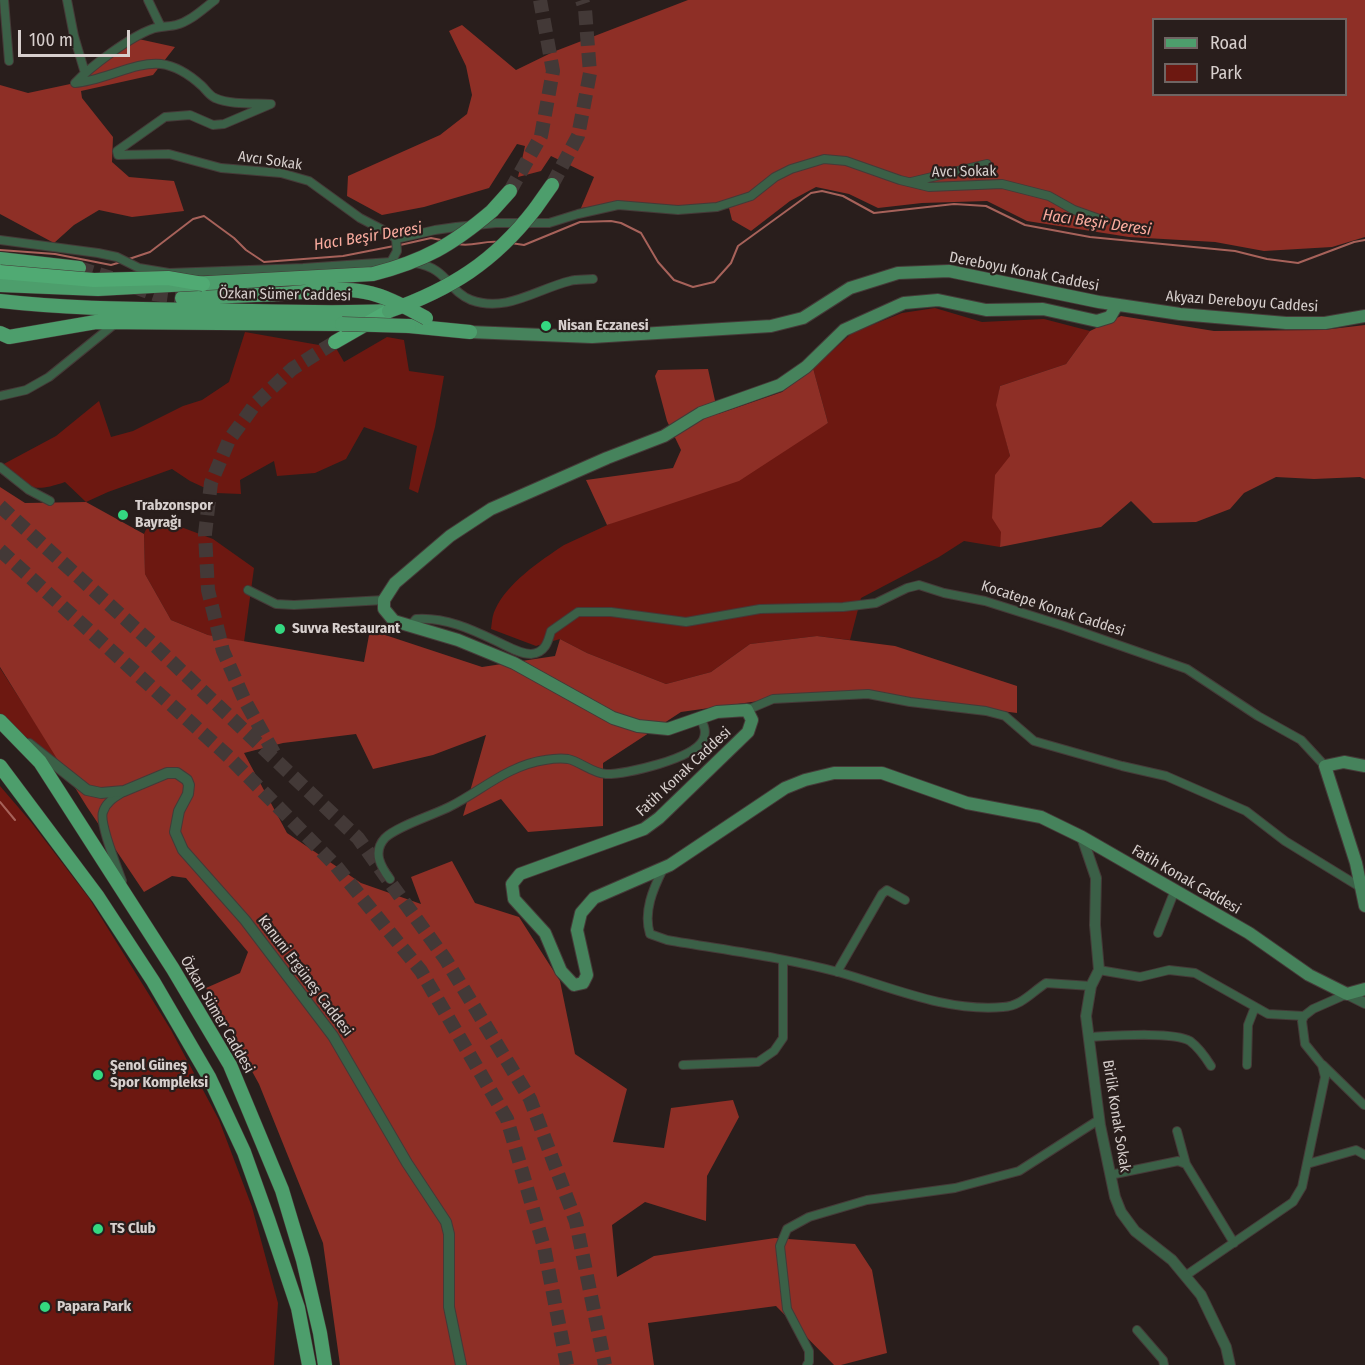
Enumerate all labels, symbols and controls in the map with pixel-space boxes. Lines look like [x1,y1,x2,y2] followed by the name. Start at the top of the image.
[21,18,134,56] scale bar
[1152,18,1347,96] legend
[29,29,73,51] text: 100 m
[1210,32,1247,54] text: Road
[1210,62,1242,84] text: Park
[237,148,303,174] street label: Avcı Sokak
[932,162,996,182] street label: Avcı Sokak
[1042,206,1152,240] water label: Hacı Beşir Deresi
[312,219,424,255] water label: Hacı Beşir Deresi
[948,249,1100,295] street label: Dereboyu Konak Caddesi
[219,285,351,305] street label: Özkan Sümer Caddesi
[1165,288,1319,316] street label: Akyazı Dereboyu Caddesi
[558,317,649,335] place label: Nisan Eczanesi
[539,319,553,333] marker: Nisan Eczanesi
[135,497,213,532] place label: Trabzonspor Bayrağı
[116,508,130,522] marker: Trabzonspor Bayrağı
[979,577,1127,641] street label: Kocatepe Konak Caddesi
[292,620,400,638] place label: Suvva Restaurant
[273,622,287,636] marker: Suvva Restaurant
[633,723,735,821] street label: Fatih Konak Caddesi
[1128,841,1244,919] street label: Fatih Konak Caddesi
[254,912,356,1040] street label: Kanuni Ergüneş Caddesi
[176,953,258,1077] street label: Özkan Sümer Caddesi
[110,1057,208,1092] place label: Şenol Güneş Spor Kompleksi
[1098,1059,1134,1173] street label: Birlik Konak Sokak
[91,1068,105,1082] marker: Şenol Güneş Spor Kompleksi
[110,1220,156,1238] place label: TS Club
[91,1222,105,1236] marker: TS Club
[57,1298,131,1316] place label: Papara Park
[38,1300,52,1314] marker: Papara Park

